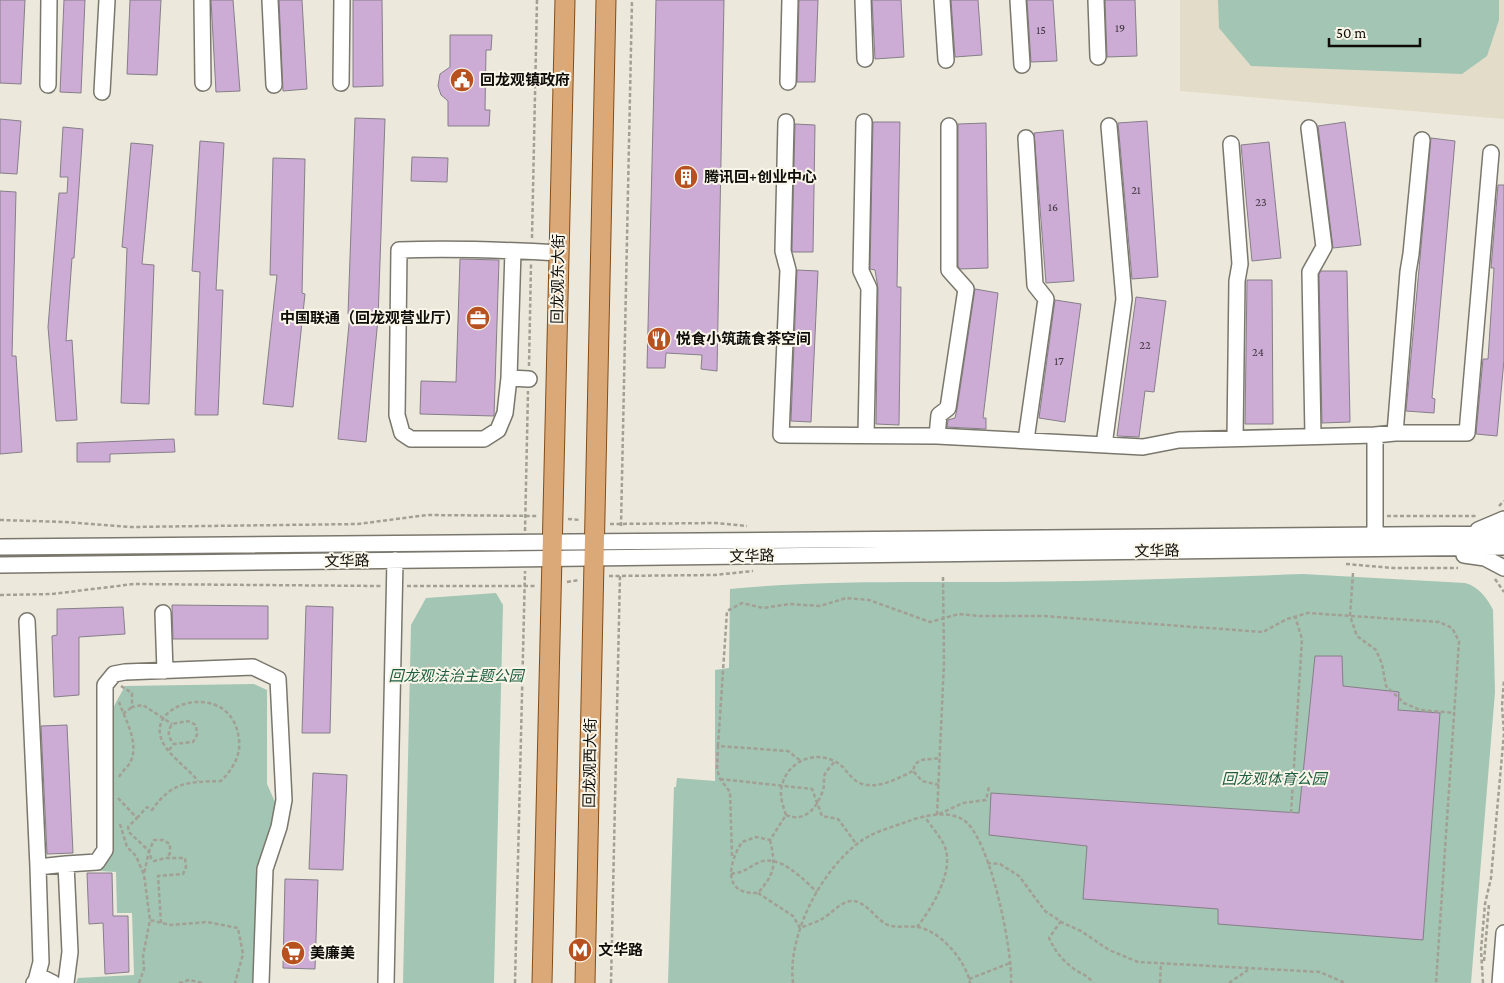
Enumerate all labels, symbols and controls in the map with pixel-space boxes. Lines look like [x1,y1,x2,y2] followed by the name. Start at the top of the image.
[1329,15,1420,47] scale bar
[1115,21,1125,35] house number: 19
[1036,23,1046,37] house number: 15
[1336,25,1366,41] text: 50 m
[449,67,475,93] public building icon: 回龙观镇政府
[480,71,570,88] place label: 回龙观镇政府
[673,164,699,190] building icon: 腾讯回+创业中心
[704,169,817,185] place label: 腾讯回+创业中心
[1131,183,1141,197] house number: 21
[1255,195,1267,209] house number: 23
[1048,200,1058,214] house number: 16
[548,234,567,324] street label: 回龙观东大街
[465,305,491,331] office icon: 中国联通（回龙观营业厅）
[280,309,460,326] place label: 中国联通（回龙观营业厅）
[646,326,672,352] restaurant icon: 悦食小筑蔬食茶空间
[676,331,811,347] place label: 悦食小筑蔬食茶空间
[1139,338,1151,352] house number: 22
[1252,345,1264,359] house number: 24
[1054,354,1064,368] house number: 17
[1134,542,1180,559] street label: 文华路
[729,547,775,564] street label: 文华路
[324,552,370,569] street label: 文华路
[388,668,525,684] park label: 回龙观法治主题公园
[580,718,599,808] street label: 回龙观西大街
[1221,771,1328,787] park label: 回龙观体育公园
[567,937,593,963] metro station icon: 文华路
[280,940,306,966] supermarket icon: 美廉美
[598,941,643,958] place label: 文华路
[310,945,355,961] place label: 美廉美

